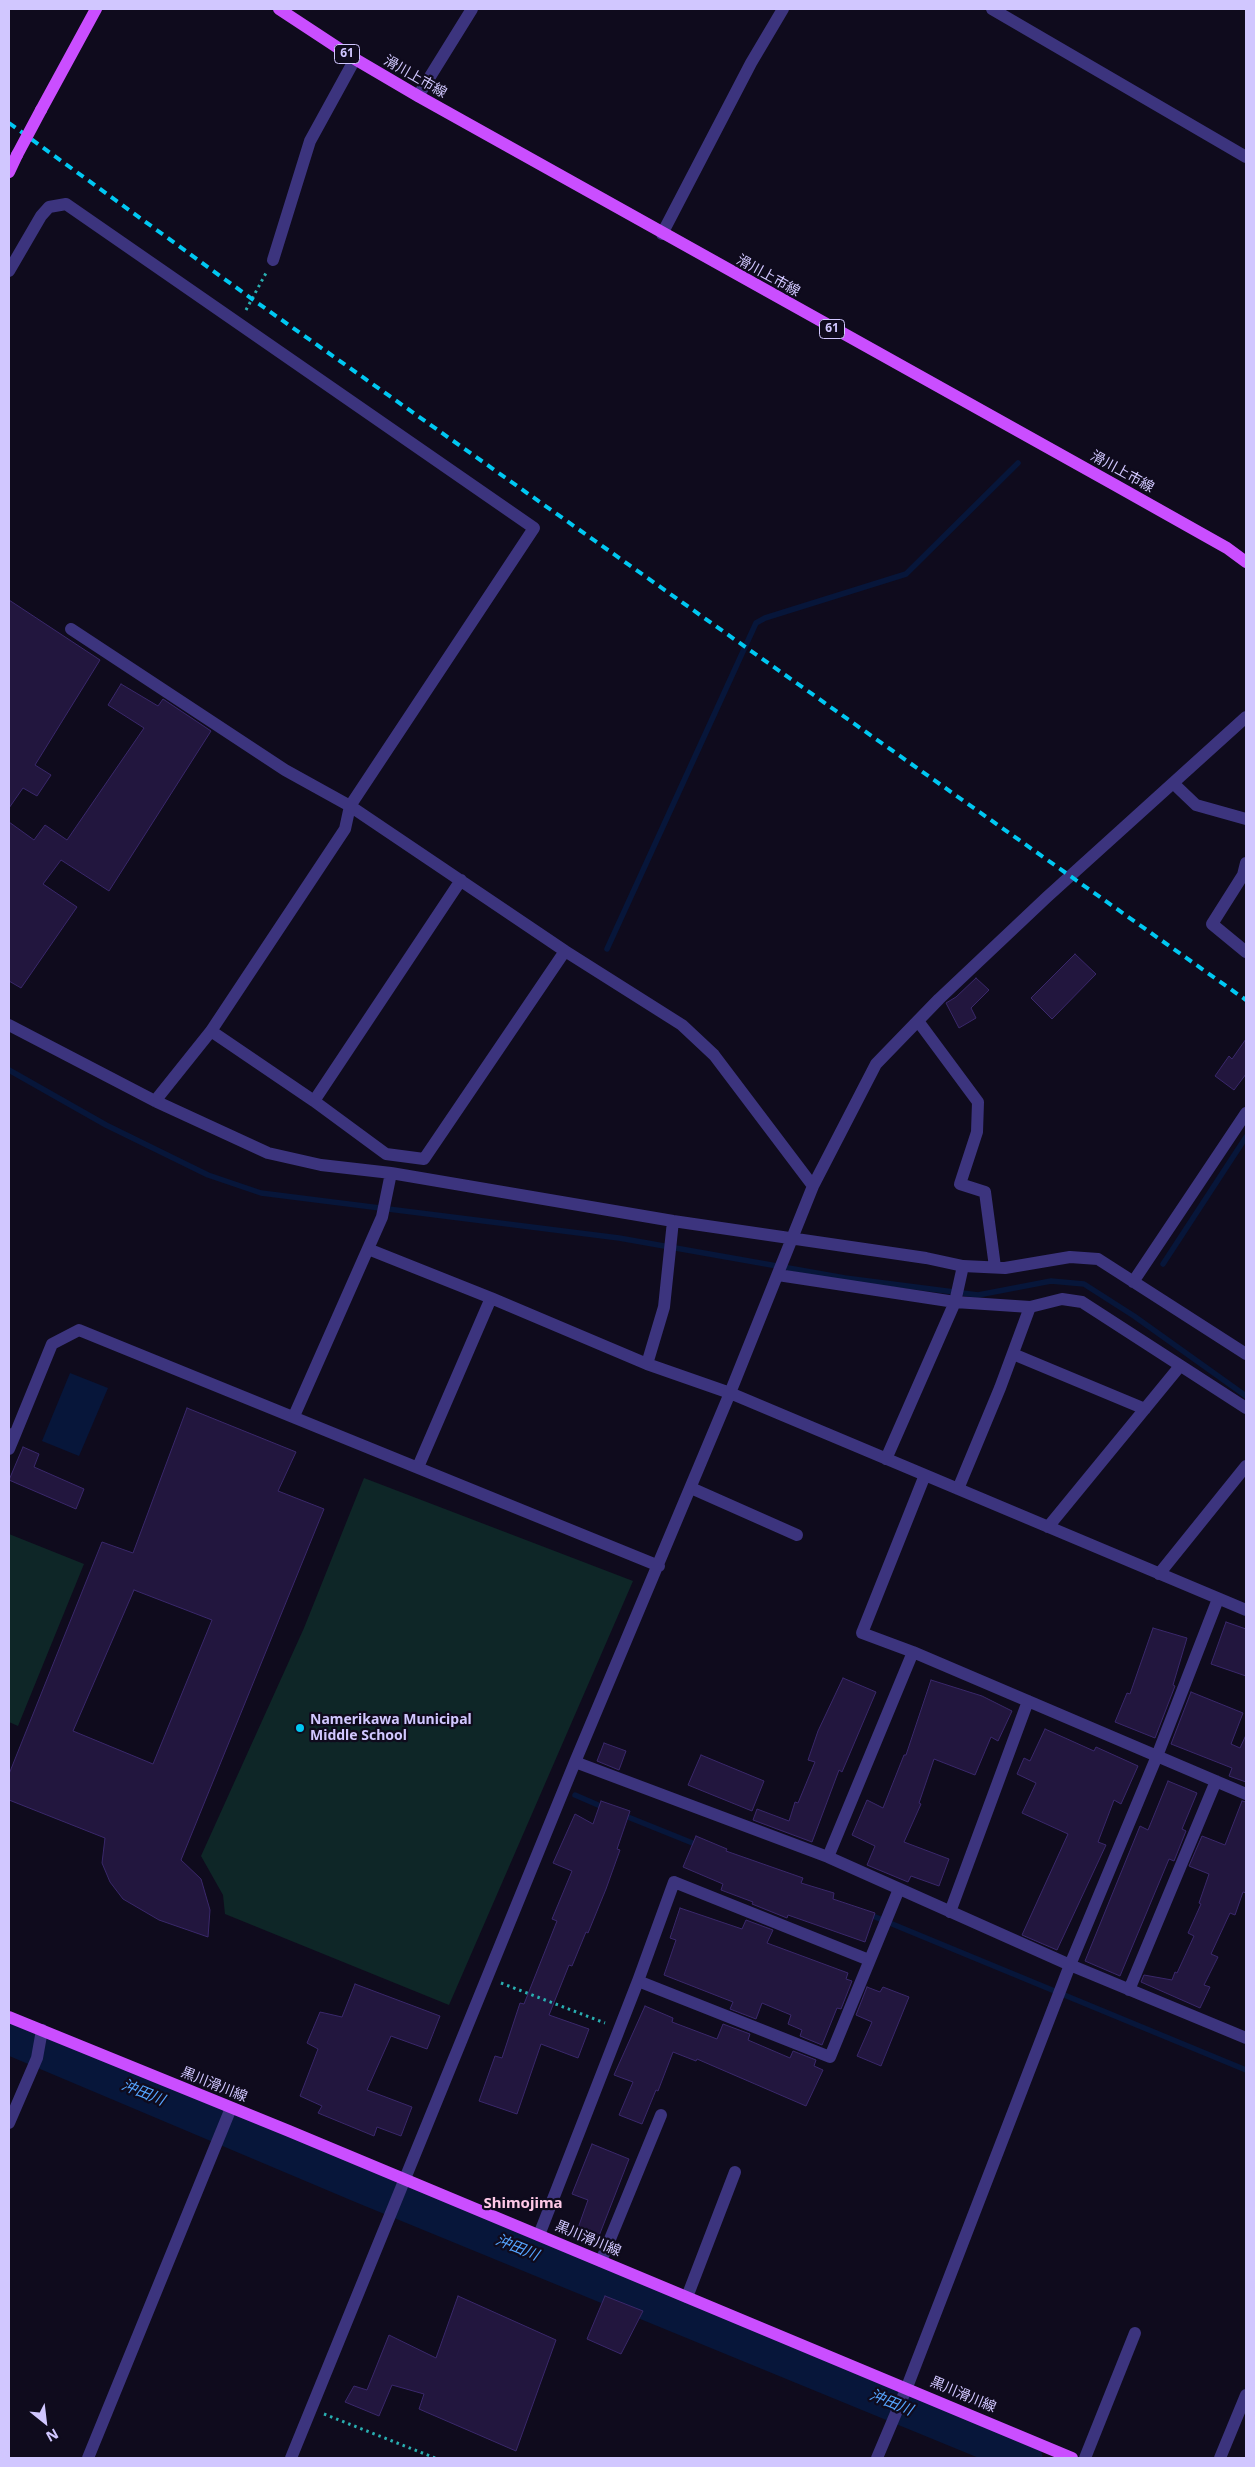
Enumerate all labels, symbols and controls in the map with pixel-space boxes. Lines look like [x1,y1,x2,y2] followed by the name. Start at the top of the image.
[334,44,360,64] road number: 61
[380,52,450,102] street label: 滑川上市線
[733,252,803,300] street label: 滑川上市線
[820,320,844,338] road number: 61
[1087,448,1157,496] street label: 滑川上市線
[310,1712,472,1744] place label: Namerikawa Municipal Middle School
[294,1722,306,1734] marker: Namerikawa Municipal Middle School
[178,2064,250,2106] street label: 黒川滑川線
[119,2076,167,2110] water label: 沖田川
[483,2195,563,2213] district label: Shimojima
[553,2218,623,2260] street label: 黒川滑川線
[493,2231,541,2265] water label: 沖田川
[928,2374,998,2416] street label: 黒川滑川線
[867,2386,915,2420] water label: 沖田川
[20,2397,70,2447] north arrow
[43,2424,62,2447] text: N

